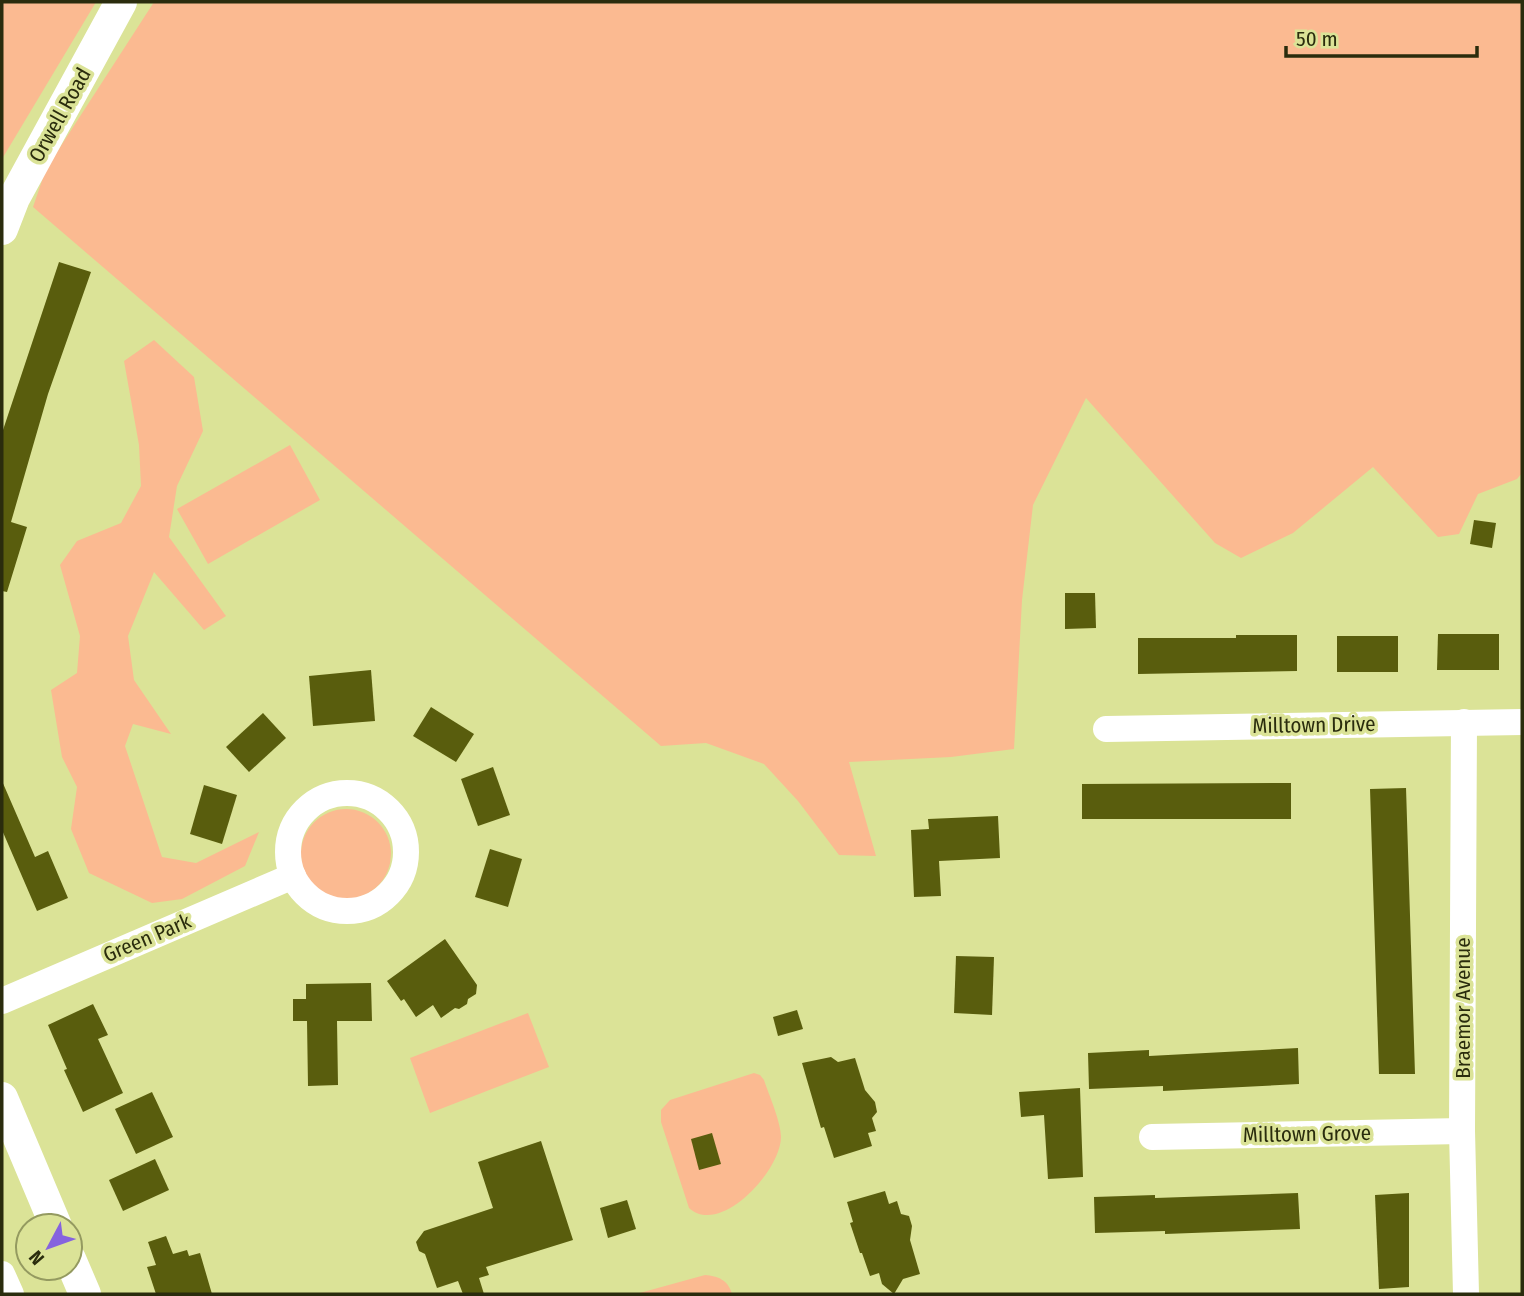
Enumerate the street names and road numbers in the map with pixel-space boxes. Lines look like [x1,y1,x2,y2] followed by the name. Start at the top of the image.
[23,63,97,167] street label: Orwell Road
[1252,711,1376,739] street label: Milltown Drive
[99,908,195,968] street label: Green Park
[1450,937,1476,1079] street label: Braemor Avenue
[1243,1120,1371,1148] street label: Milltown Grove

